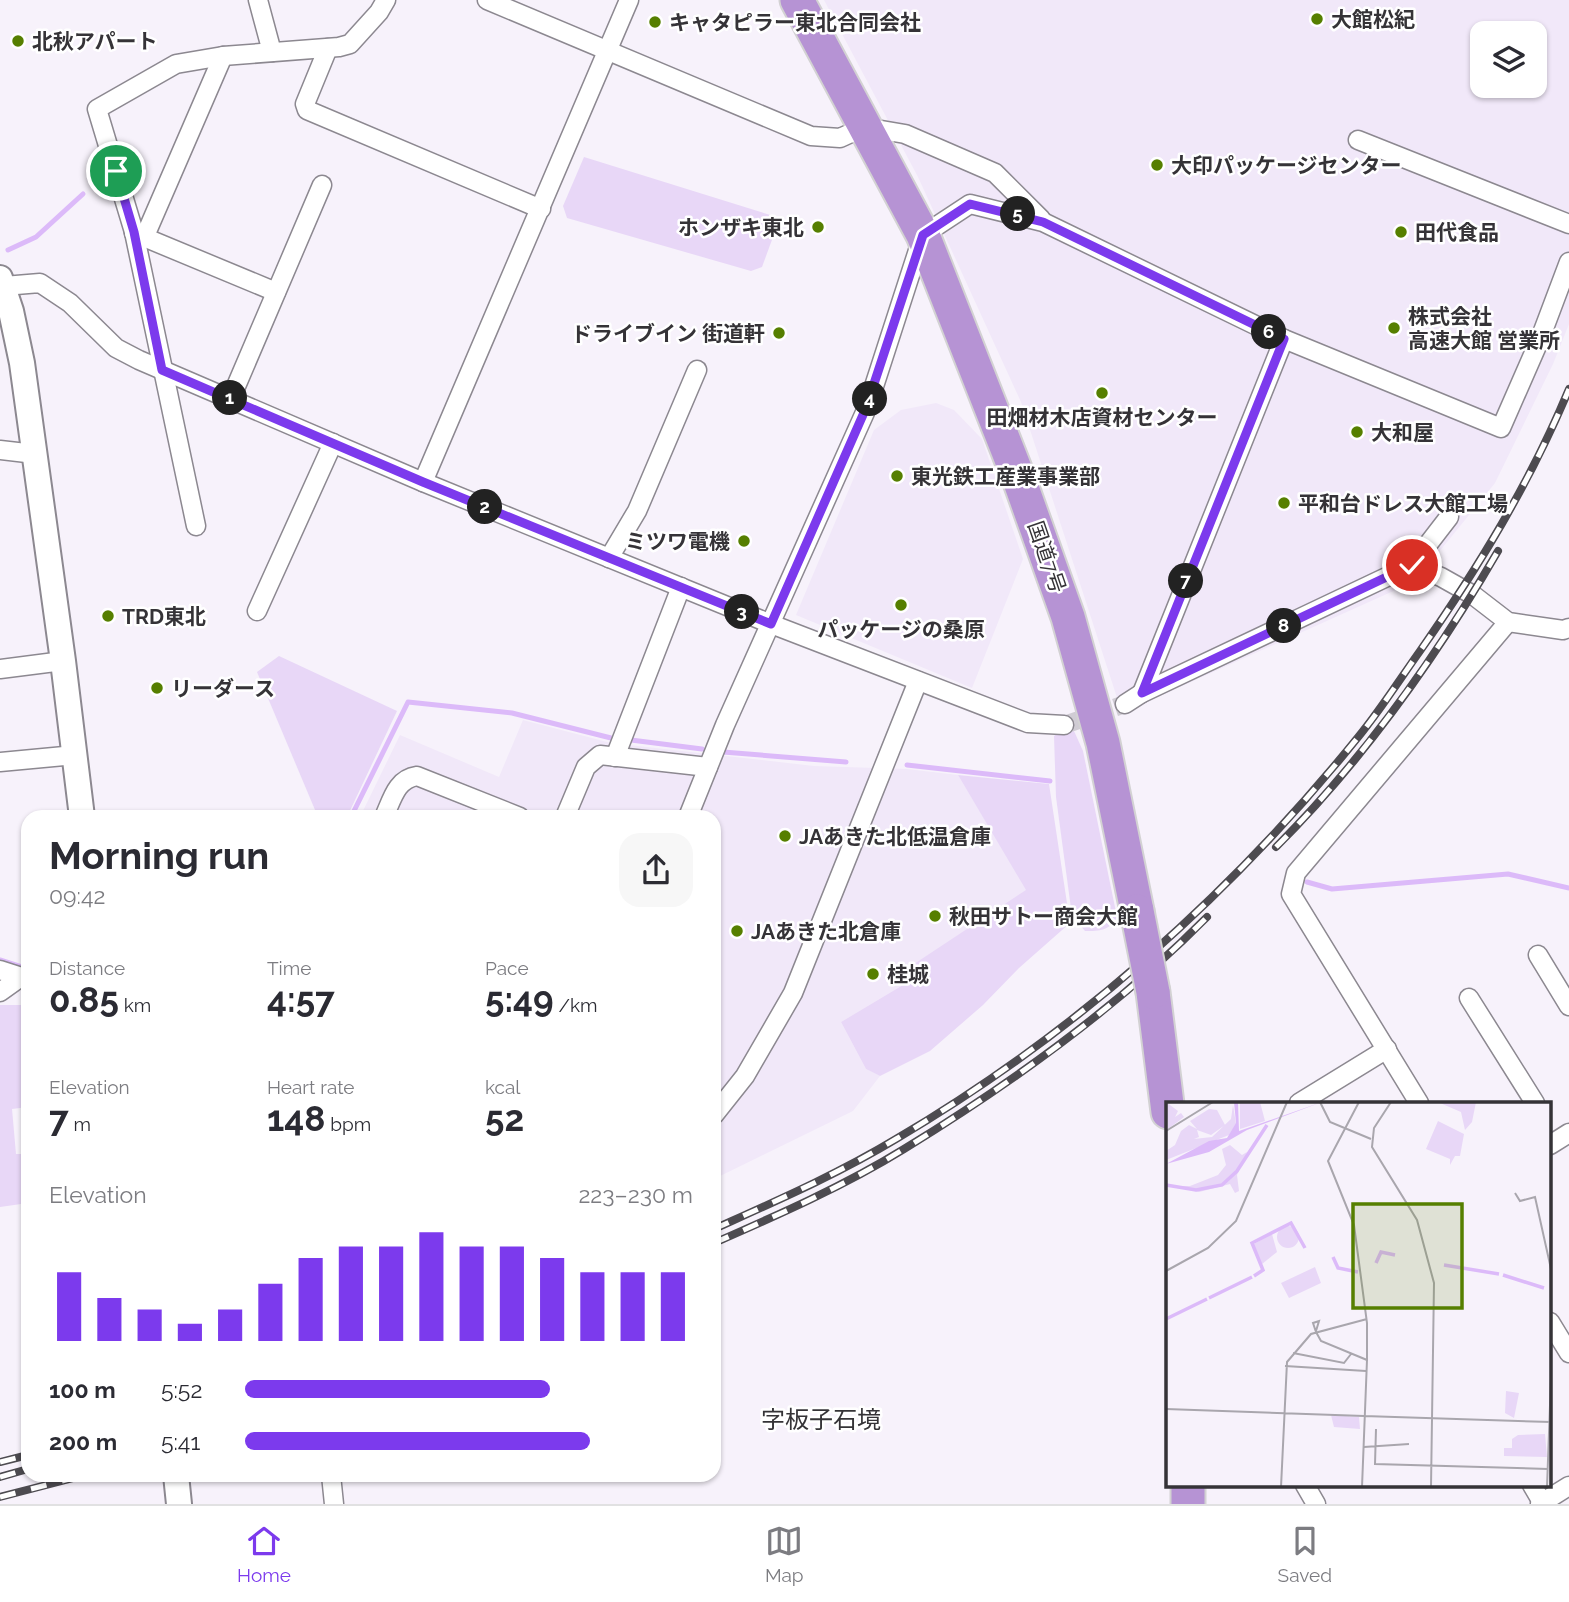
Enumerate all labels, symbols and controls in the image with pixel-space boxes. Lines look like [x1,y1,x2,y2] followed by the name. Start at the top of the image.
[1331,7,1415,32] place label: 大館松紀
[669,10,921,35] place label: キャタピラー東北合同会社
[1309,11,1325,27] marker: 大館松紀
[647,14,663,30] marker: キャタピラー東北合同会社
[1470,21,1547,98] map controls
[1470,21,1547,98] button: layers
[32,29,158,54] place label: 北秋アパート
[10,33,26,49] marker: 北秋アパート
[86,141,146,201] pin
[97,152,135,190] icon: arrive
[1171,153,1402,178] place label: 大印パッケージセンター
[1149,157,1165,173] marker: 大印パッケージセンター
[1000,196,1036,232] pin: 5
[1012,202,1023,224] text: 5
[678,215,804,240] place label: ホンザキ東北
[810,219,826,235] marker: ホンザキ東北
[1415,220,1499,245] place label: 田代食品
[1393,224,1409,240] marker: 田代食品
[1408,304,1560,353] place label: 株式会社 高速大館 営業所
[1252,314,1286,350] pin: 6
[1263,320,1274,342] text: 6
[1386,320,1402,336] marker: 株式会社 高速大館 営業所
[571,321,765,346] place label: ドライブイン 街道軒
[771,325,787,341] marker: ドライブイン 街道軒
[212,380,247,416] pin: 1
[852,382,888,416] pin: 4
[1094,385,1110,401] marker: 田畑材木店資材センター
[225,386,234,408] text: 1
[864,387,875,409] text: 4
[987,405,1218,430] place label: 田畑材木店資材センター
[1371,420,1434,445] place label: 大和屋
[1349,424,1365,440] marker: 大和屋
[911,464,1100,489] place label: 東光鉄工産業事業部
[889,468,905,484] marker: 東光鉄工産業事業部
[468,490,503,524] pin: 2
[1298,491,1508,516] place label: 平和台ドレス大館工場
[479,495,490,517] text: 2
[1276,495,1292,511] marker: 平和台ドレス大館工場
[1023,518,1071,596] street label: 国道7号
[625,529,730,554] place label: ミツワ電機
[736,533,752,549] marker: ミツワ電機
[1382,535,1442,595] pin
[1393,546,1431,584] icon: check
[1168,564,1204,598] pin: 7
[1180,569,1191,591] text: 7
[724,594,760,630] pin: 3
[893,597,909,613] marker: パッケージの桑原
[736,600,747,622] text: 3
[122,604,206,629] place label: TRD東北
[100,608,116,624] marker: TRD東北
[1266,608,1302,644] pin: 8
[1278,614,1289,636] text: 8
[817,617,985,642] place label: パッケージの桑原
[171,676,275,701] place label: リーダース
[149,680,165,696] marker: リーダース
[799,824,991,849] place label: JAあきた北低温倉庫
[777,828,793,844] marker: JAあきた北低温倉庫
[49,833,269,878] text: Morning run
[619,833,693,907] button: share
[49,882,105,909] text: 09:42
[949,904,1138,929] place label: 秋田サトー商会大館
[927,908,943,924] marker: 秋田サトー商会大館
[751,919,901,944] place label: JAあきた北倉庫
[729,923,745,939] marker: JAあきた北倉庫
[49,957,125,979] text: Distance
[267,957,311,979] text: Time
[485,957,529,979] text: Pace
[887,962,929,987] place label: 桂城
[865,966,881,982] marker: 桂城
[49,979,119,1020] text: 0.85
[267,979,335,1020] text: 4:57
[485,979,554,1020] text: 5:49
[119,994,151,1016] text: km
[554,994,598,1016] text: /km
[49,1076,130,1098] text: Elevation
[267,1076,355,1098] text: Heart rate
[485,1076,521,1098] text: kcal
[49,1098,69,1139] text: 7
[267,1098,325,1139] text: 148
[485,1098,524,1139] text: 52
[1166,1102,1552,1486] inset map
[69,1113,91,1135] text: m
[325,1113,371,1135] text: bpm
[49,1181,147,1208] text: Elevation
[578,1181,693,1208] text: 223–230 m
[49,1376,116,1403] text: 100 m
[161,1376,202,1403] text: 5:52
[761,1405,881,1434] district label: 字板子石境
[49,1428,117,1455] text: 200 m
[161,1428,200,1455] text: 5:41
[237,1522,291,1586] tab: Home
[765,1522,804,1586] tab: Map
[1278,1522,1332,1586] tab: Saved

